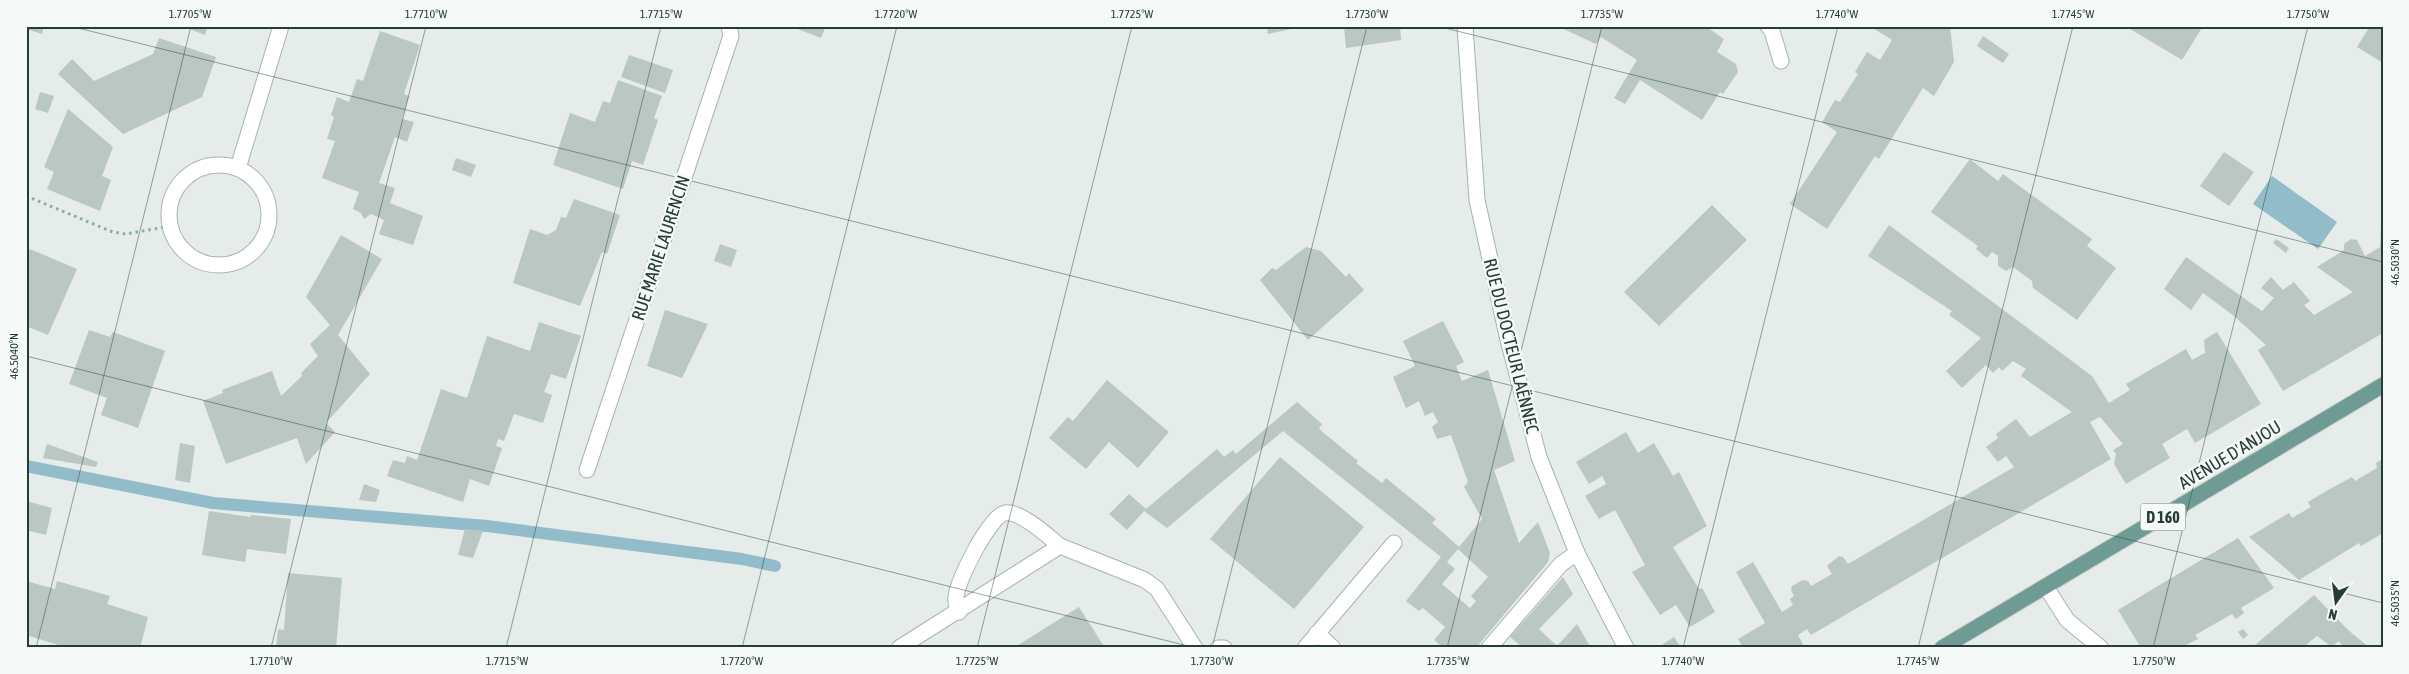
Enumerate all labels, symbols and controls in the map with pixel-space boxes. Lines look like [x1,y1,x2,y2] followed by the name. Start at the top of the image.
[169,7,211,21] text: 1.7705°W
[405,7,447,21] text: 1.7710°W
[640,7,682,21] text: 1.7715°W
[875,7,917,21] text: 1.7720°W
[1111,7,1153,21] text: 1.7725°W
[1346,7,1388,21] text: 1.7730°W
[1581,7,1623,21] text: 1.7735°W
[1816,7,1858,21] text: 1.7740°W
[2052,7,2094,21] text: 1.7745°W
[2287,7,2329,21] text: 1.7750°W
[627,173,694,323] street label: RUE MARIE LAURENCIN
[2388,239,2402,285] text: 46.5030°N
[1480,256,1543,436] street label: RUE DU DOCTEUR LAËNNEC
[7,333,21,379] text: 46.5040°N
[2175,416,2285,493] street label: AVENUE D'ANJOU
[2140,504,2186,530] road number: D 160
[2312,576,2362,626] north arrow
[2388,580,2402,626] text: 46.5035°N
[2327,606,2339,623] text: N
[250,654,292,668] text: 1.7710°W
[486,654,528,668] text: 1.7715°W
[721,654,763,668] text: 1.7720°W
[956,654,998,668] text: 1.7725°W
[1191,654,1233,668] text: 1.7730°W
[1427,654,1469,668] text: 1.7735°W
[1662,654,1704,668] text: 1.7740°W
[1897,654,1939,668] text: 1.7745°W
[2133,654,2175,668] text: 1.7750°W

